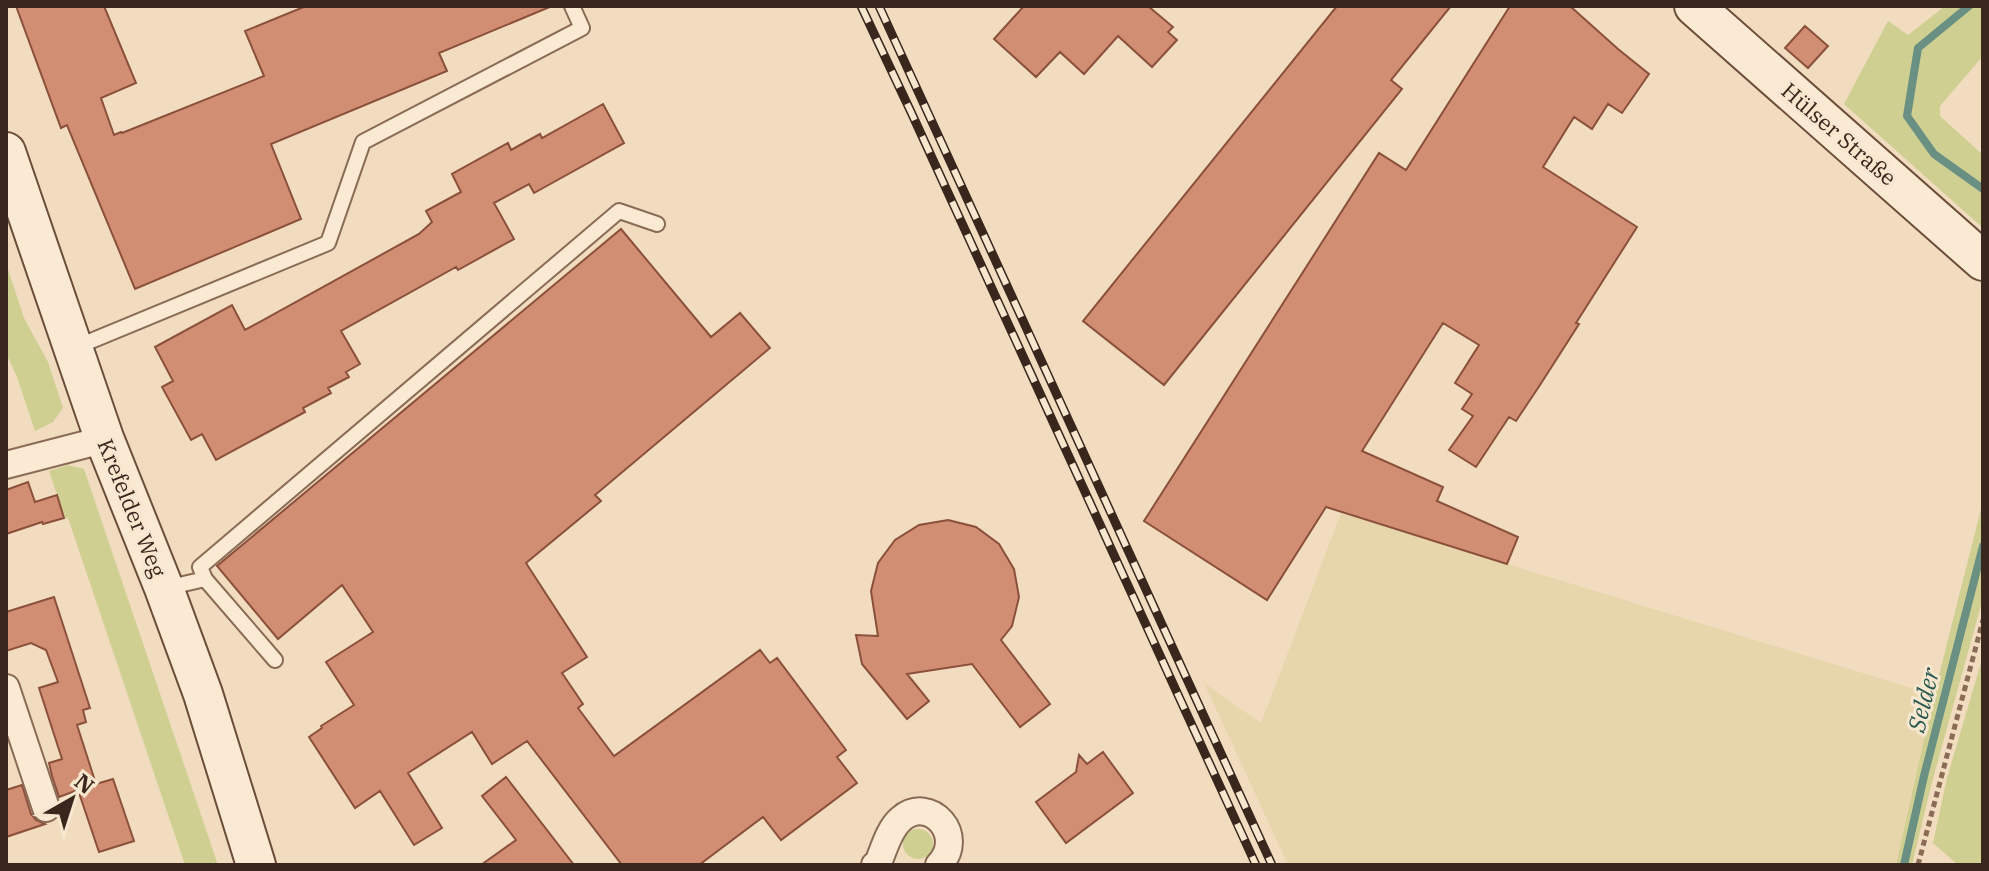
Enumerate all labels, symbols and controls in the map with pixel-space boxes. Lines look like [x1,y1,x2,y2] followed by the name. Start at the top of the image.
[1776,76,1903,192] street label: Hülser Straße
[92,434,173,581] street label: Krefelder Weg
[1899,663,1947,736] water label: Selder
[32,759,112,839] north arrow
[69,766,101,800] text: N

